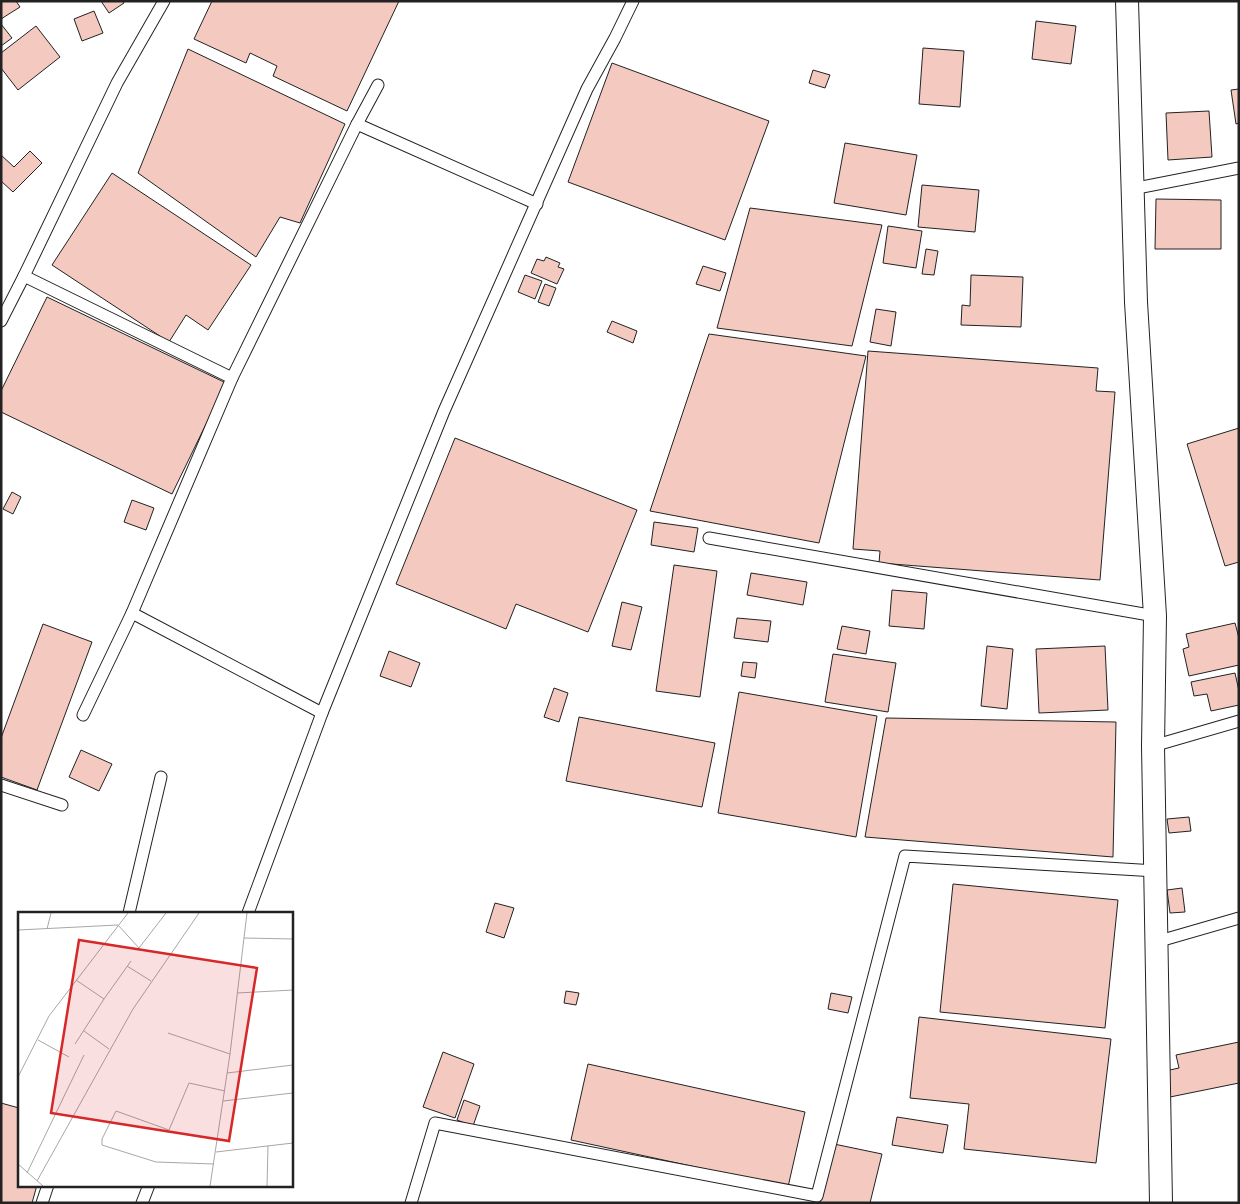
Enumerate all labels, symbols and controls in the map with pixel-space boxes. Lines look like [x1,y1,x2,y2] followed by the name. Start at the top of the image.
[18,912,292,1186] inset map

